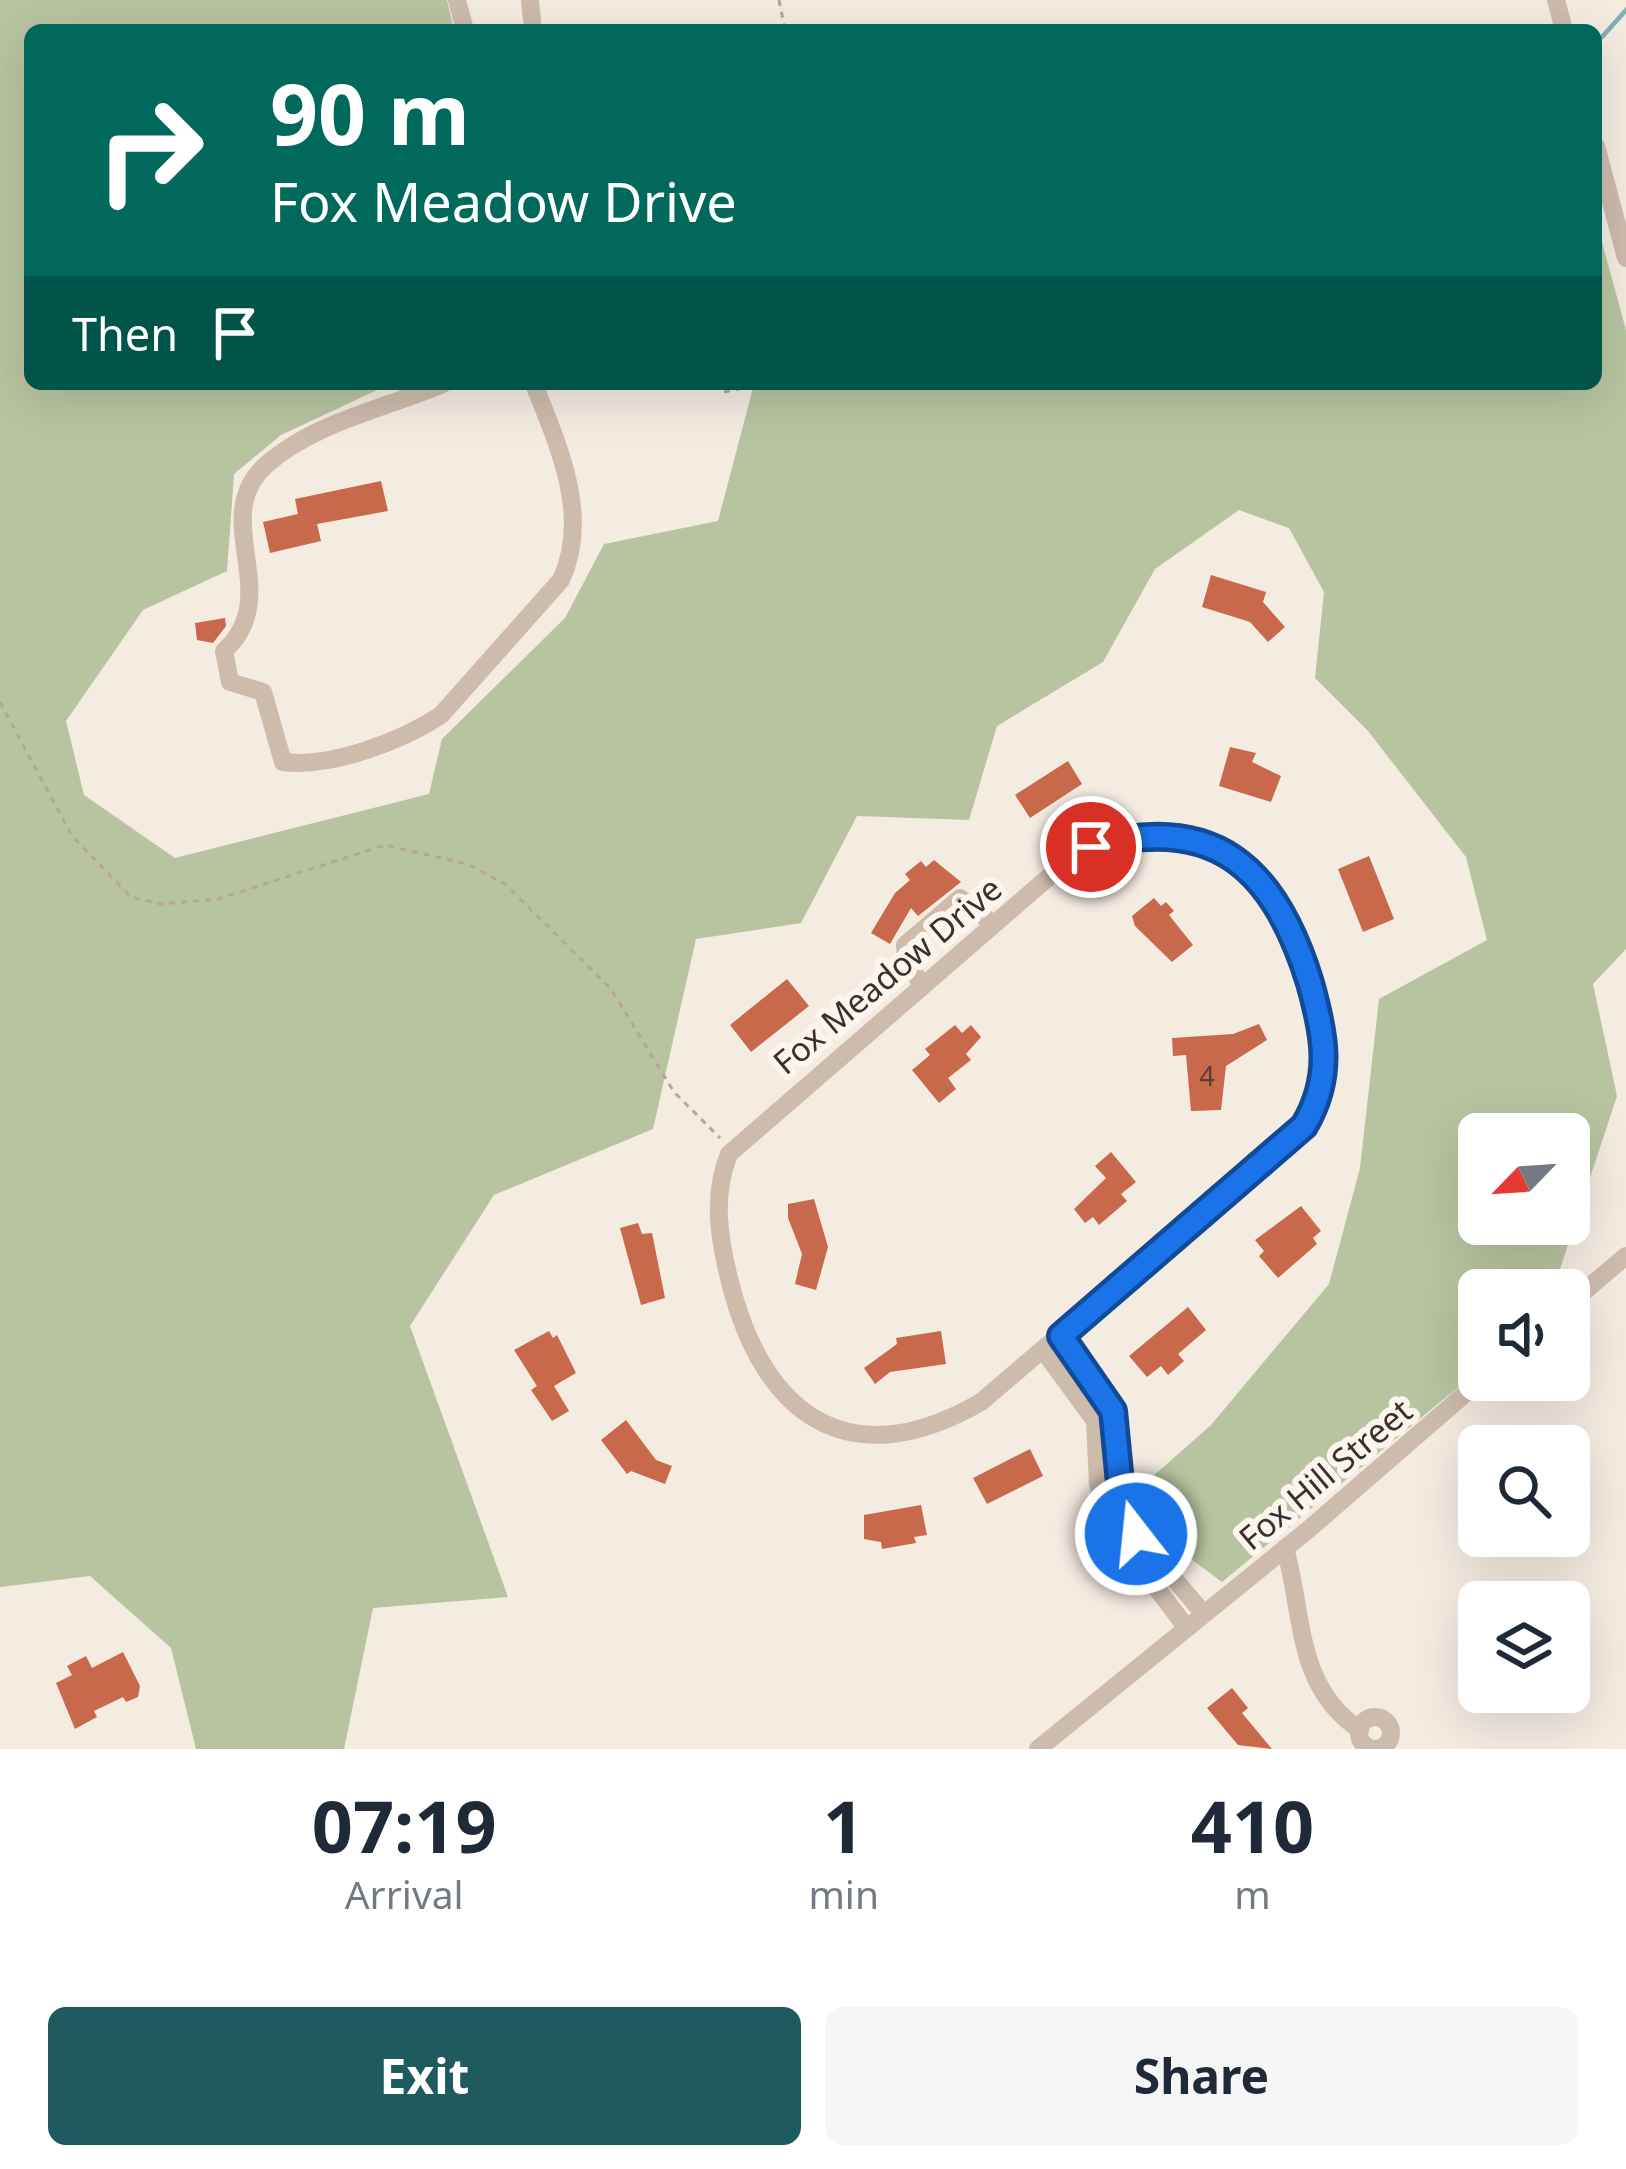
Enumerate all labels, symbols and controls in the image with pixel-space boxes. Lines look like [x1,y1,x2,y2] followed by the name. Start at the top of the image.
[270,55,470,170] text: 90 m
[72,72,228,228] icon: right
[270,164,737,238] text: Fox Meadow Drive
[202,300,268,366] icon: arrive
[72,303,178,364] text: Then
[1040,796,1142,898] pin
[1058,814,1124,880] icon: arrive
[763,866,1011,1084] street label: Fox Meadow Drive
[1199,1057,1215,1094] house number: 4
[1458,1113,1590,1245] north arrow
[1458,1113,1590,1713] map controls
[1458,1269,1590,1401] button: sound
[1229,1388,1421,1560] street label: Fox Hill Street
[1458,1425,1590,1557] button: search
[1073,1471,1199,1597] position arrow
[1458,1581,1590,1713] button: layers
[312,1776,497,1874] text: 07:19
[823,1776,864,1874] text: 1
[1191,1776,1314,1874] text: 410
[345,1867,464,1920] text: Arrival
[808,1867,879,1920] text: min
[1234,1867,1271,1920] text: m
[48,2007,801,2145] button: Exit
[825,2007,1578,2145] button: Share

